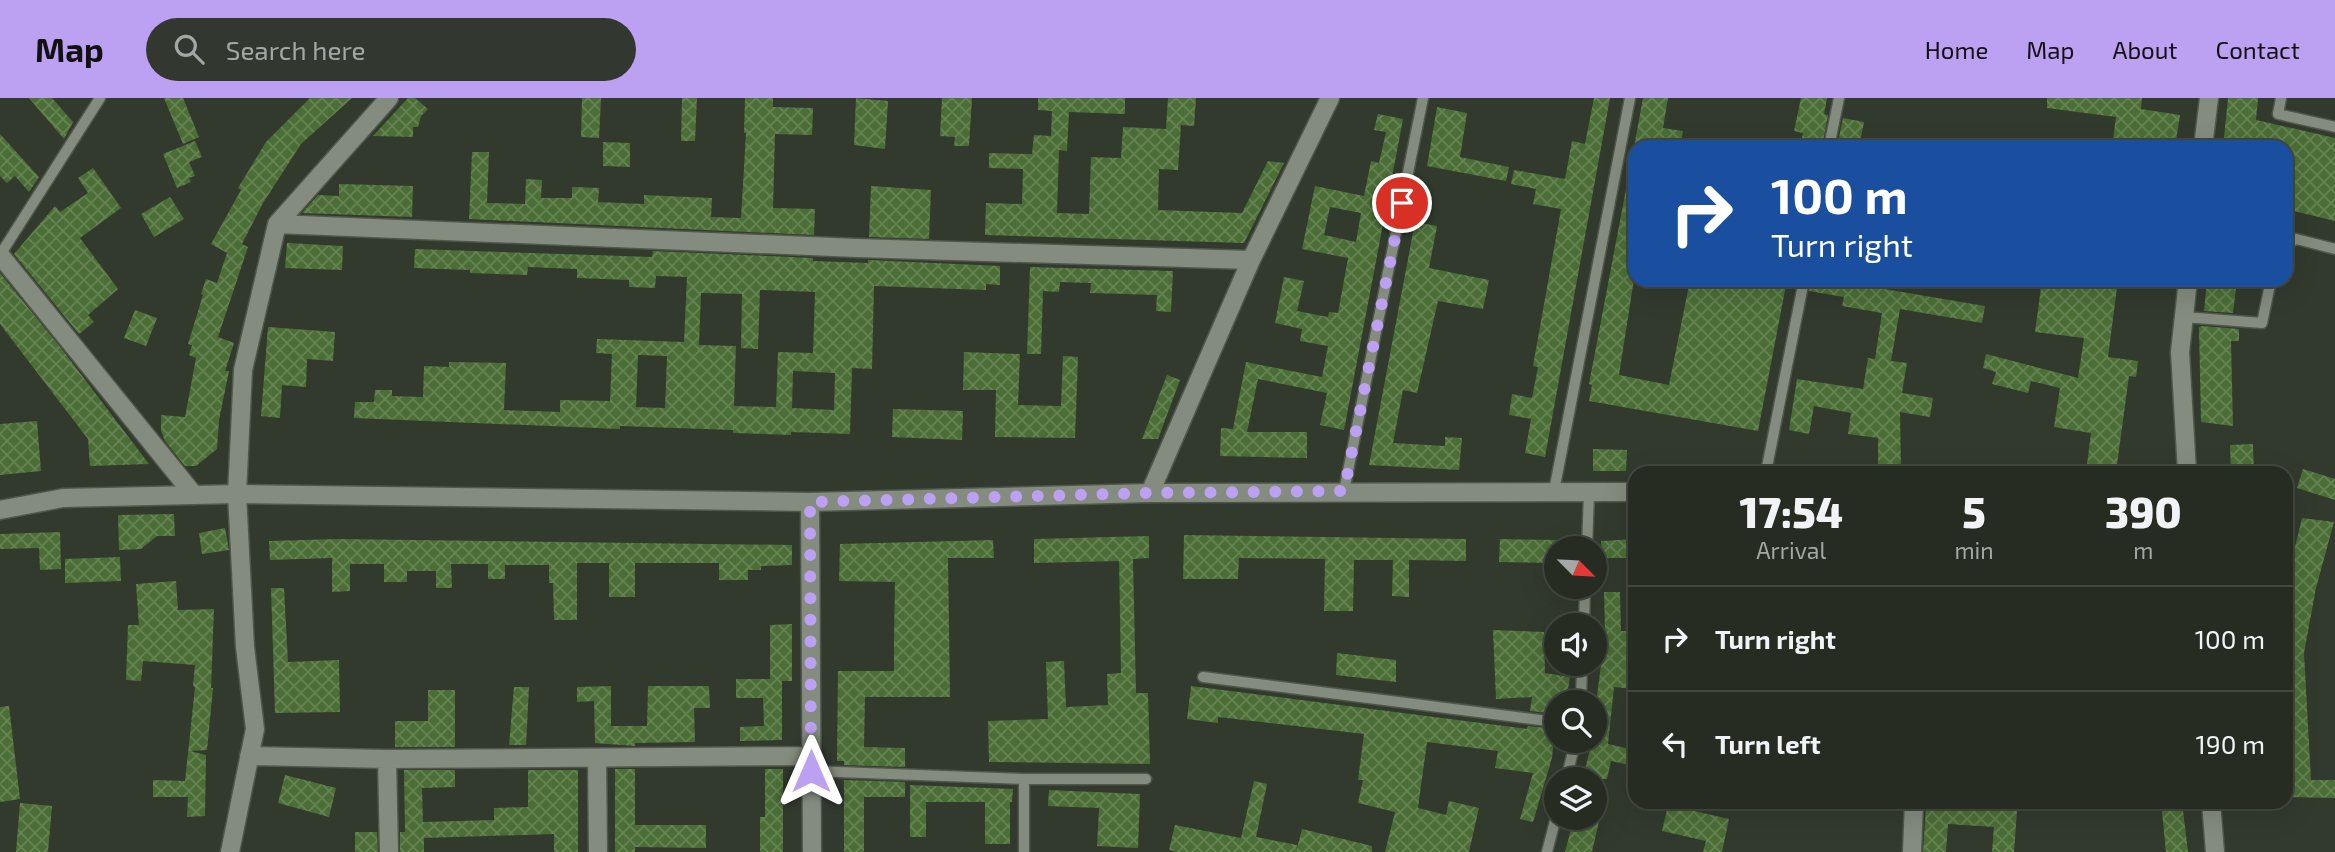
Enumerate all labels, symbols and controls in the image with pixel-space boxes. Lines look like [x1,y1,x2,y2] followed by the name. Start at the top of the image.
[146,18,636,81] search box
[35,29,104,69] text: Map
[170,30,208,68] icon: search
[226,34,365,65] text: Search here
[1925,35,1988,64] text: Home
[2026,35,2074,64] text: Map
[2112,35,2178,64] text: About
[2216,35,2300,64] text: Contact
[1771,165,1908,224] text: 100 m
[1656,168,1747,259] icon: right
[1372,173,1432,233] pin
[1383,184,1421,222] icon: arrive
[1771,225,1913,263] text: Turn right
[1739,486,1843,536] text: 17:54
[1962,486,1986,536] text: 5
[2105,486,2182,536] text: 390
[1544,536,1606,598] north arrow
[1544,536,1607,830] map controls
[1756,536,1826,564] text: Arrival
[1954,536,1994,564] text: min
[2133,536,2153,564] text: m
[1544,613,1607,676] button: sound
[1656,620,1694,658] icon: right
[1715,623,1836,654] text: Turn right
[2195,623,2265,654] text: 100 m
[1544,690,1607,753] button: search
[1656,725,1694,763] icon: left
[1715,728,1821,759] text: Turn left
[2196,728,2265,759] text: 190 m
[774,734,848,808] position arrow
[1544,767,1607,830] button: layers

